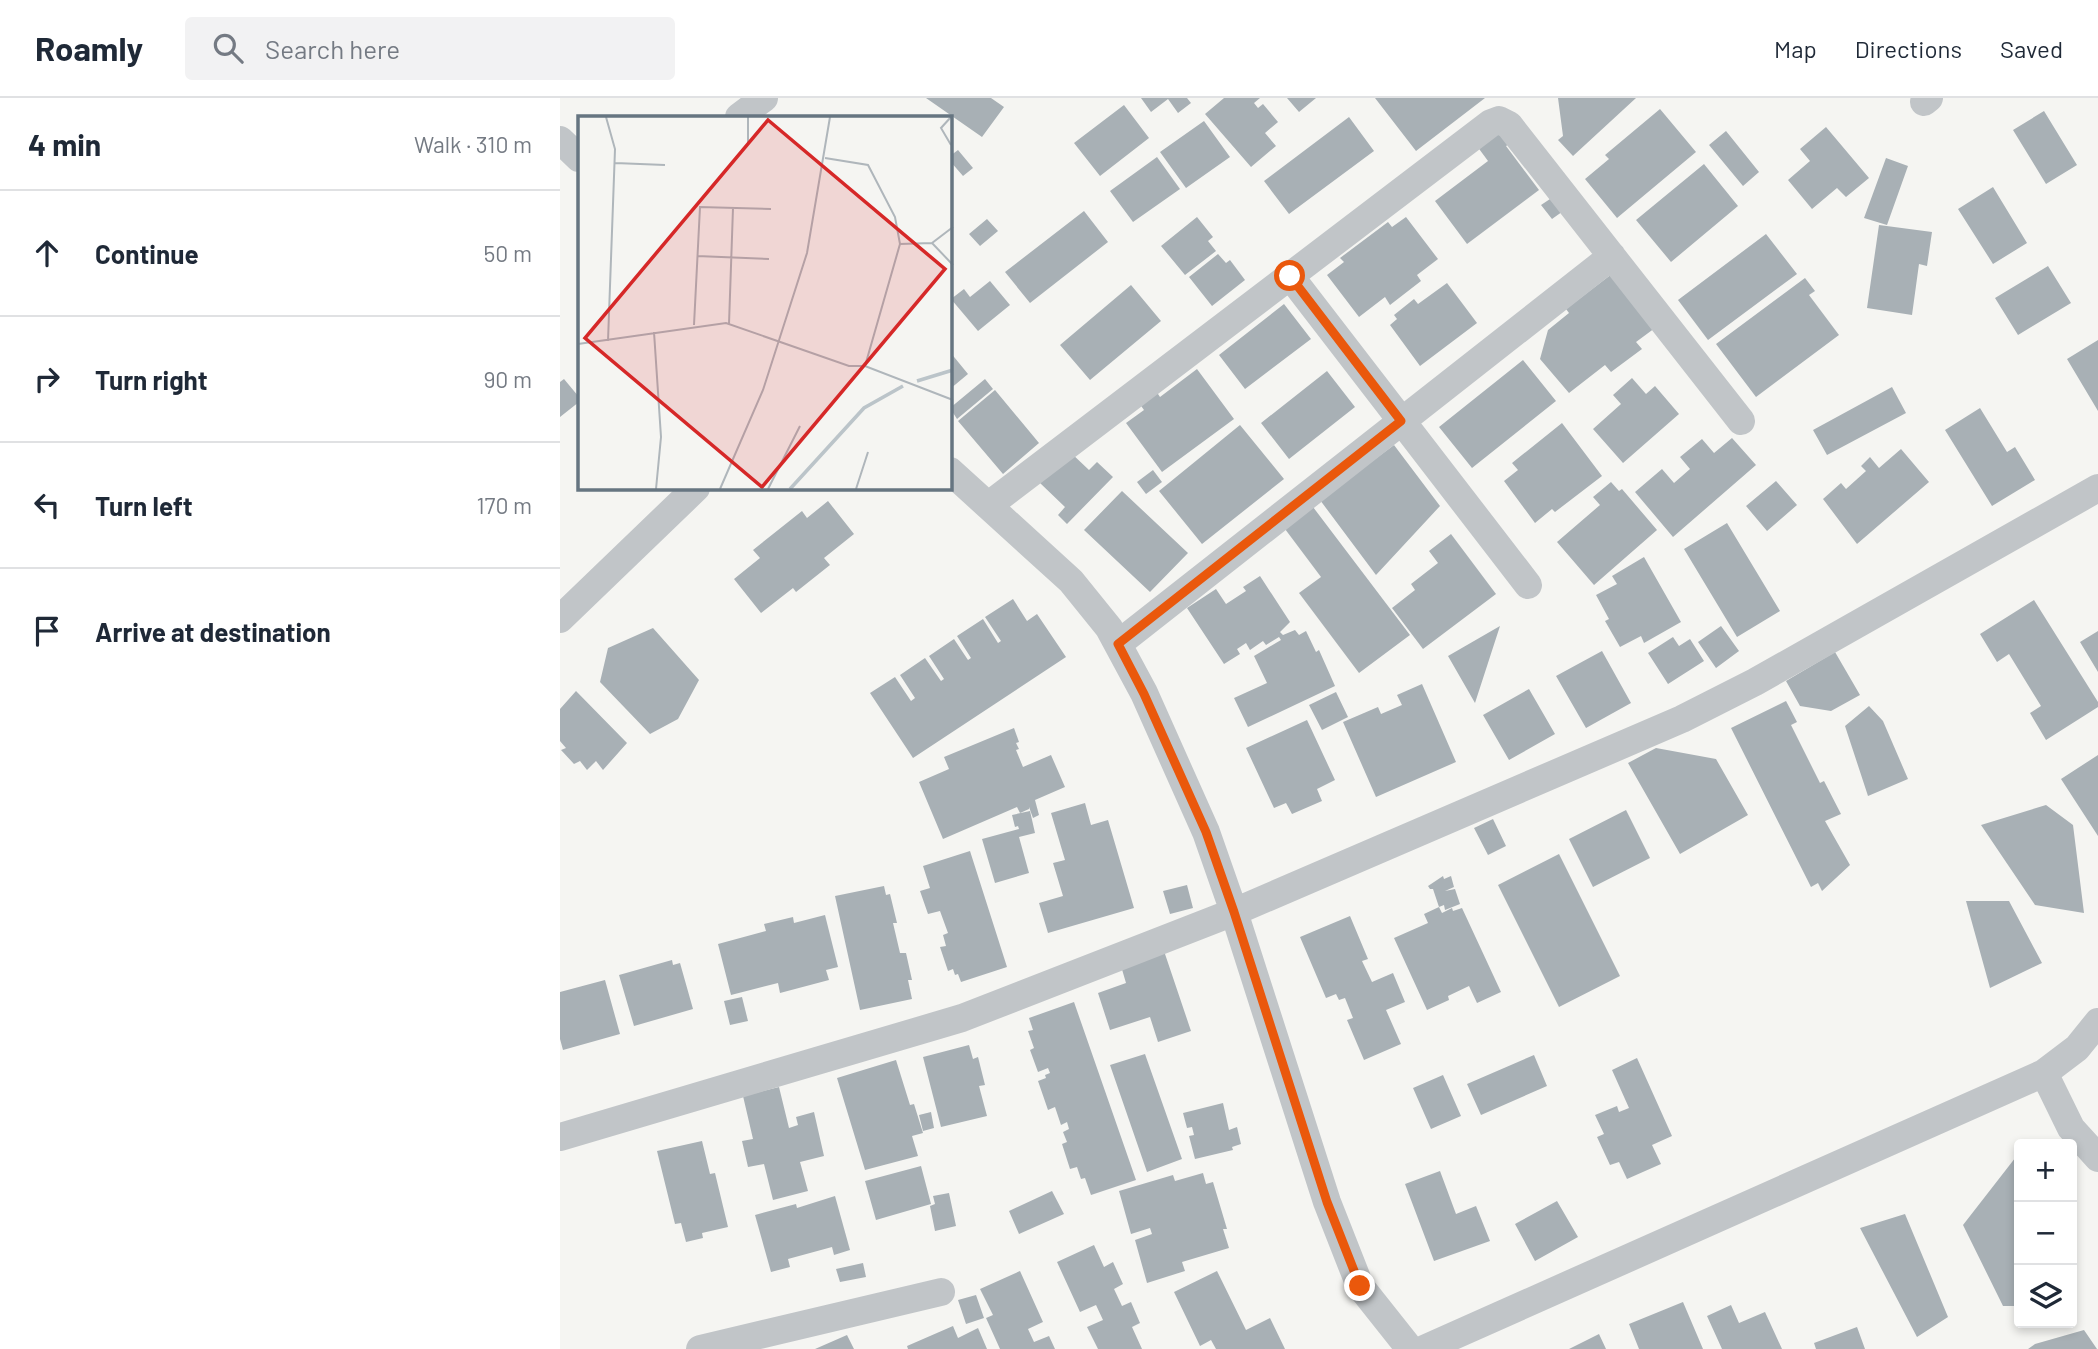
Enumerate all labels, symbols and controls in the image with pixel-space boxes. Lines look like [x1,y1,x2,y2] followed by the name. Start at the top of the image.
[185,17,675,80] search box
[35,28,143,68] text: Roamly
[209,29,247,67] icon: search
[265,33,400,64] text: Search here
[1774,34,1817,63] text: Map
[1855,34,1962,63] text: Directions
[2000,34,2063,63] text: Saved
[578,116,952,490] inset map
[28,126,101,162] text: 4 min
[414,130,532,158] text: Walk · 310 m
[28,234,66,272] icon: ahead
[95,238,199,269] text: Continue
[484,239,532,267] text: 50 m
[1274,260,1305,291] route start
[28,360,66,398] icon: right
[95,364,208,395] text: Turn right
[483,365,532,393] text: 90 m
[28,486,66,524] icon: left
[95,490,193,521] text: Turn left
[476,491,532,519] text: 170 m
[28,612,66,650] icon: arrive
[95,616,331,647] text: Arrive at destination
[2014,1139,2077,1328] map controls
[2014,1139,2077,1202] button: +
[2014,1202,2077,1265] button: −
[2014,1265,2077,1328] button: layers
[1344,1270,1375,1301] route end

